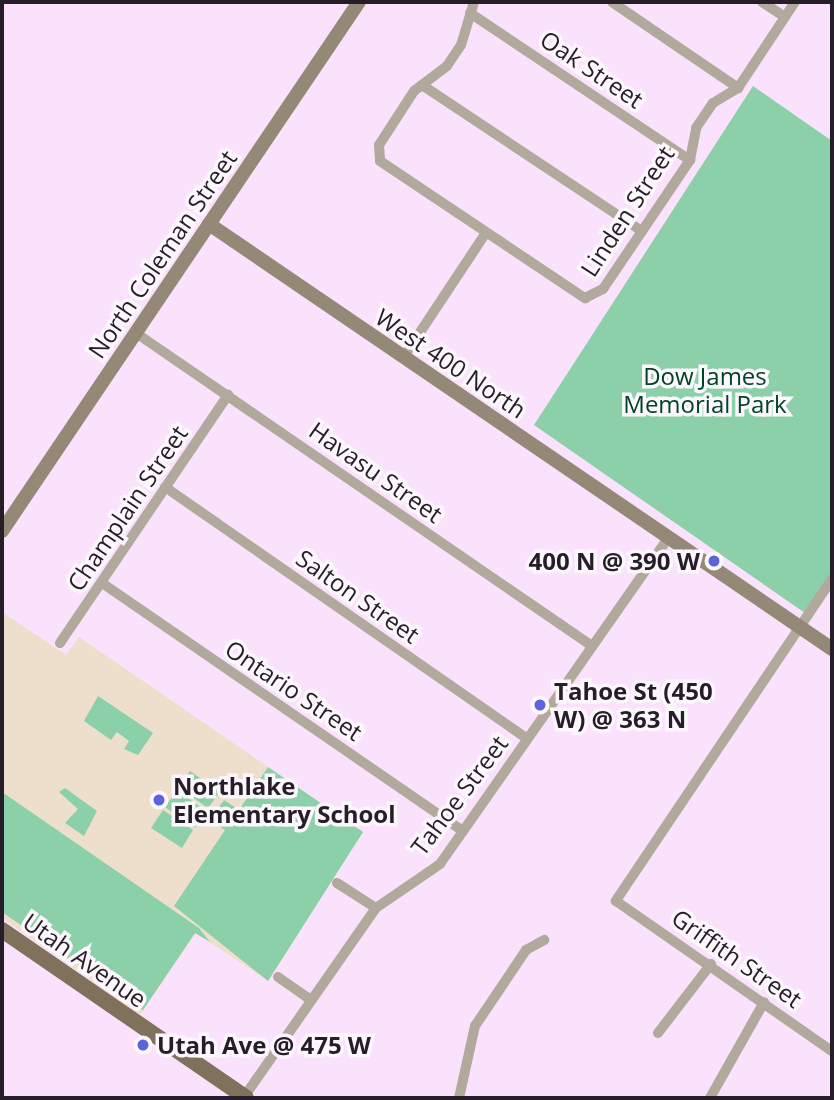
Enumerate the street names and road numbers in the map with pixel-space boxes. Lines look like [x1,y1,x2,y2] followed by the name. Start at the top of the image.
[535,24,649,114] street label: Oak Street
[574,140,680,282] street label: Linden Street
[82,145,242,363] street label: North Coleman Street
[370,302,532,424] street label: West 400 North
[304,416,448,528] street label: Havasu Street
[61,420,193,596] street label: Champlain Street
[291,543,425,649] street label: Salton Street
[220,634,368,746] street label: Ontario Street
[405,729,513,861] street label: Tahoe Street
[666,903,808,1013] street label: Griffith Street
[18,907,152,1013] street label: Utah Avenue

